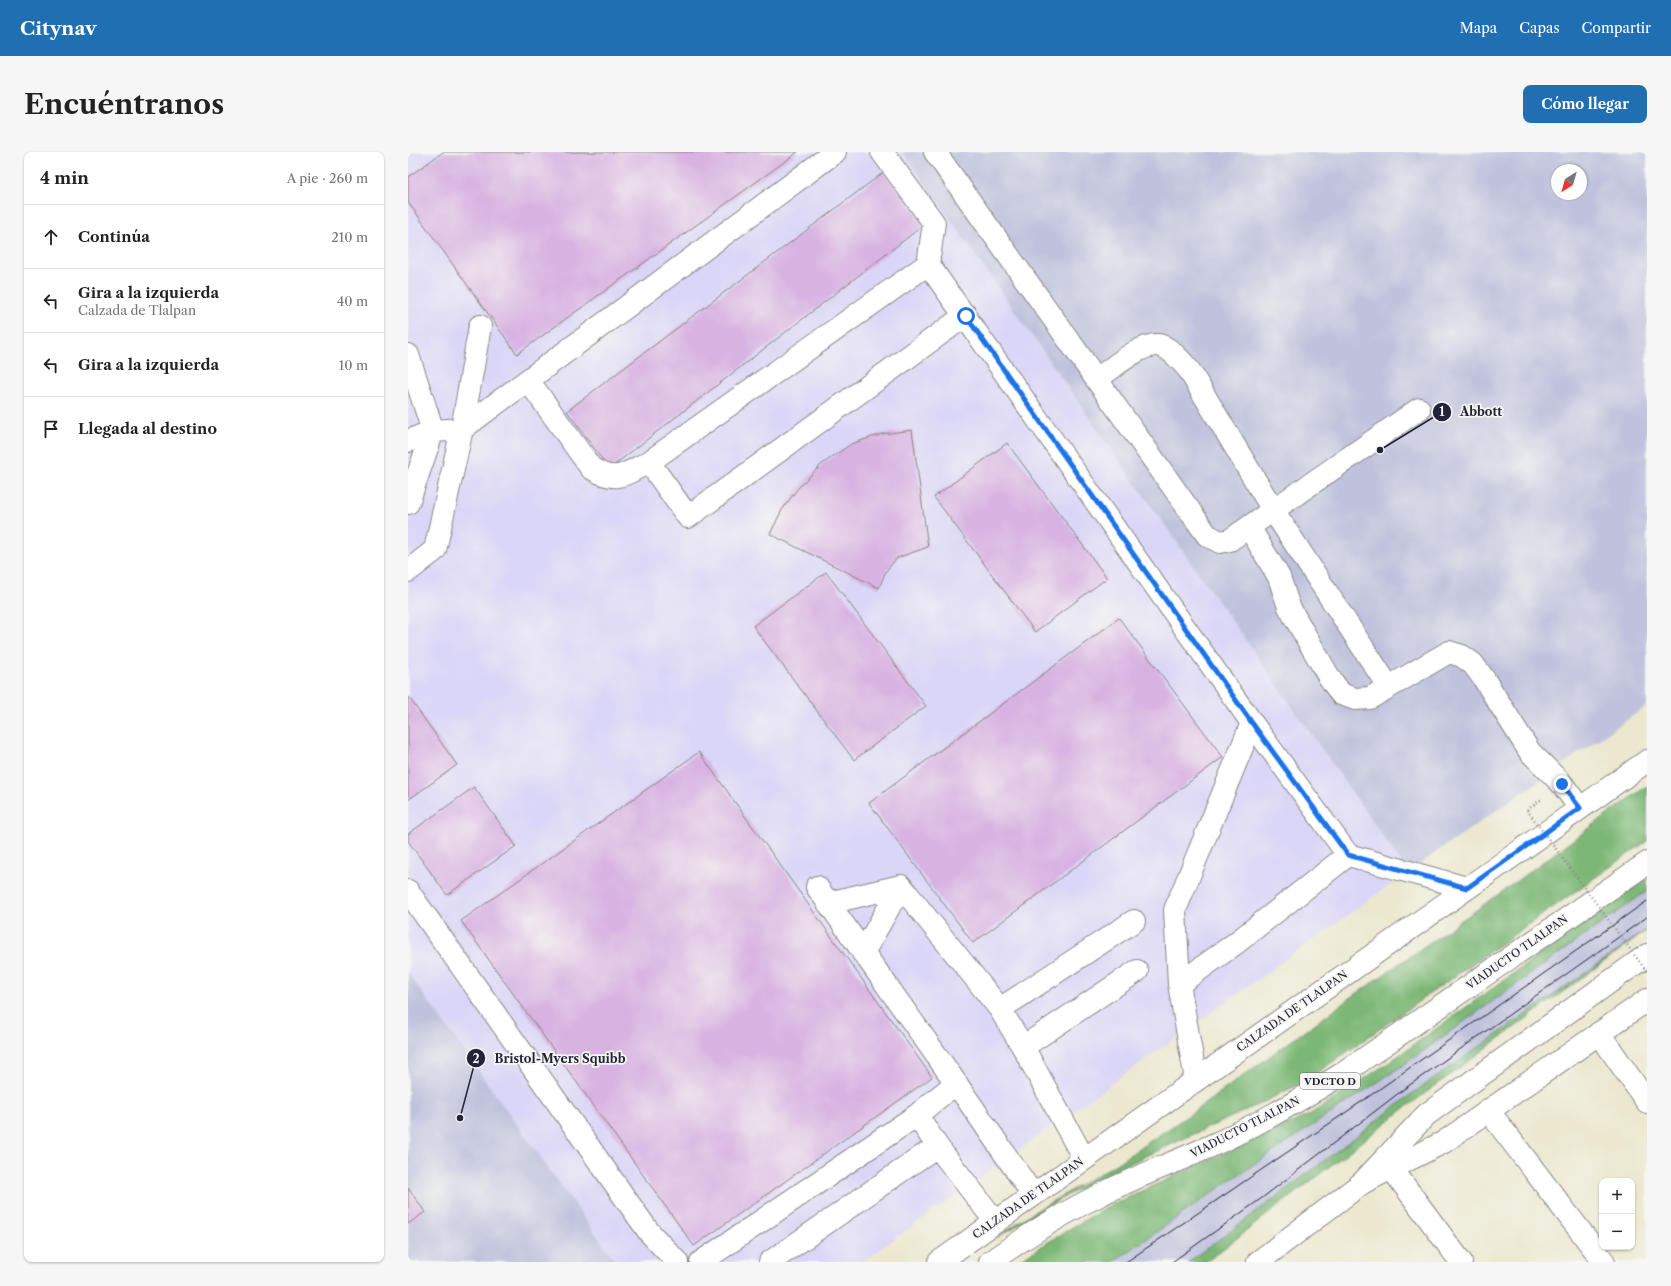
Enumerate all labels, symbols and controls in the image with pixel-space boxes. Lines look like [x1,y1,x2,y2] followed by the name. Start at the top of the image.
[20,17,97,40] text: Citynav
[1460,19,1497,37] text: Mapa
[1519,19,1560,37] text: Capas
[1582,19,1651,37] text: Compartir
[1523,85,1647,123] button: Cómo llegar
[24,87,224,121] text: Encuéntranos
[1551,164,1587,200] north arrow
[40,168,89,188] text: 4 min
[287,170,368,186] text: A pie · 260 m
[40,226,62,248] icon: ahead
[78,227,150,246] text: Continúa
[331,229,368,245] text: 210 m
[78,283,219,302] text: Gira a la izquierda
[40,290,62,312] icon: left
[337,293,368,309] text: 40 m
[78,302,196,318] text: Calzada de Tlalpan
[957,307,975,325] route start
[40,354,62,376] icon: left
[78,355,219,374] text: Gira a la izquierda
[339,357,368,373] text: 10 m
[1432,400,1510,424] callout: Abbott
[1439,404,1445,419] text: 1
[1459,404,1502,419] text: Abbott
[40,418,62,440] icon: arrive
[78,419,217,438] text: Llegada al destino
[1553,775,1571,793] route end
[1463,912,1570,993] street label: VIADUCTO TLALPAN
[1234,967,1350,1055] street label: CALZADA DE TLALPAN
[466,1046,633,1070] callout: Bristol-Myers Squibb
[472,1051,480,1066] text: 2
[494,1051,626,1066] text: Bristol-Myers Squibb
[1300,1073,1360,1089] road number: VDCTO D
[1187,1093,1302,1161] street label: VIADUCTO TLALPAN
[970,1154,1086,1242] street label: CALZADA DE TLALPAN
[1599,1178,1635,1250] map controls
[1599,1178,1635,1214] button: +
[1599,1214,1635,1250] button: −

